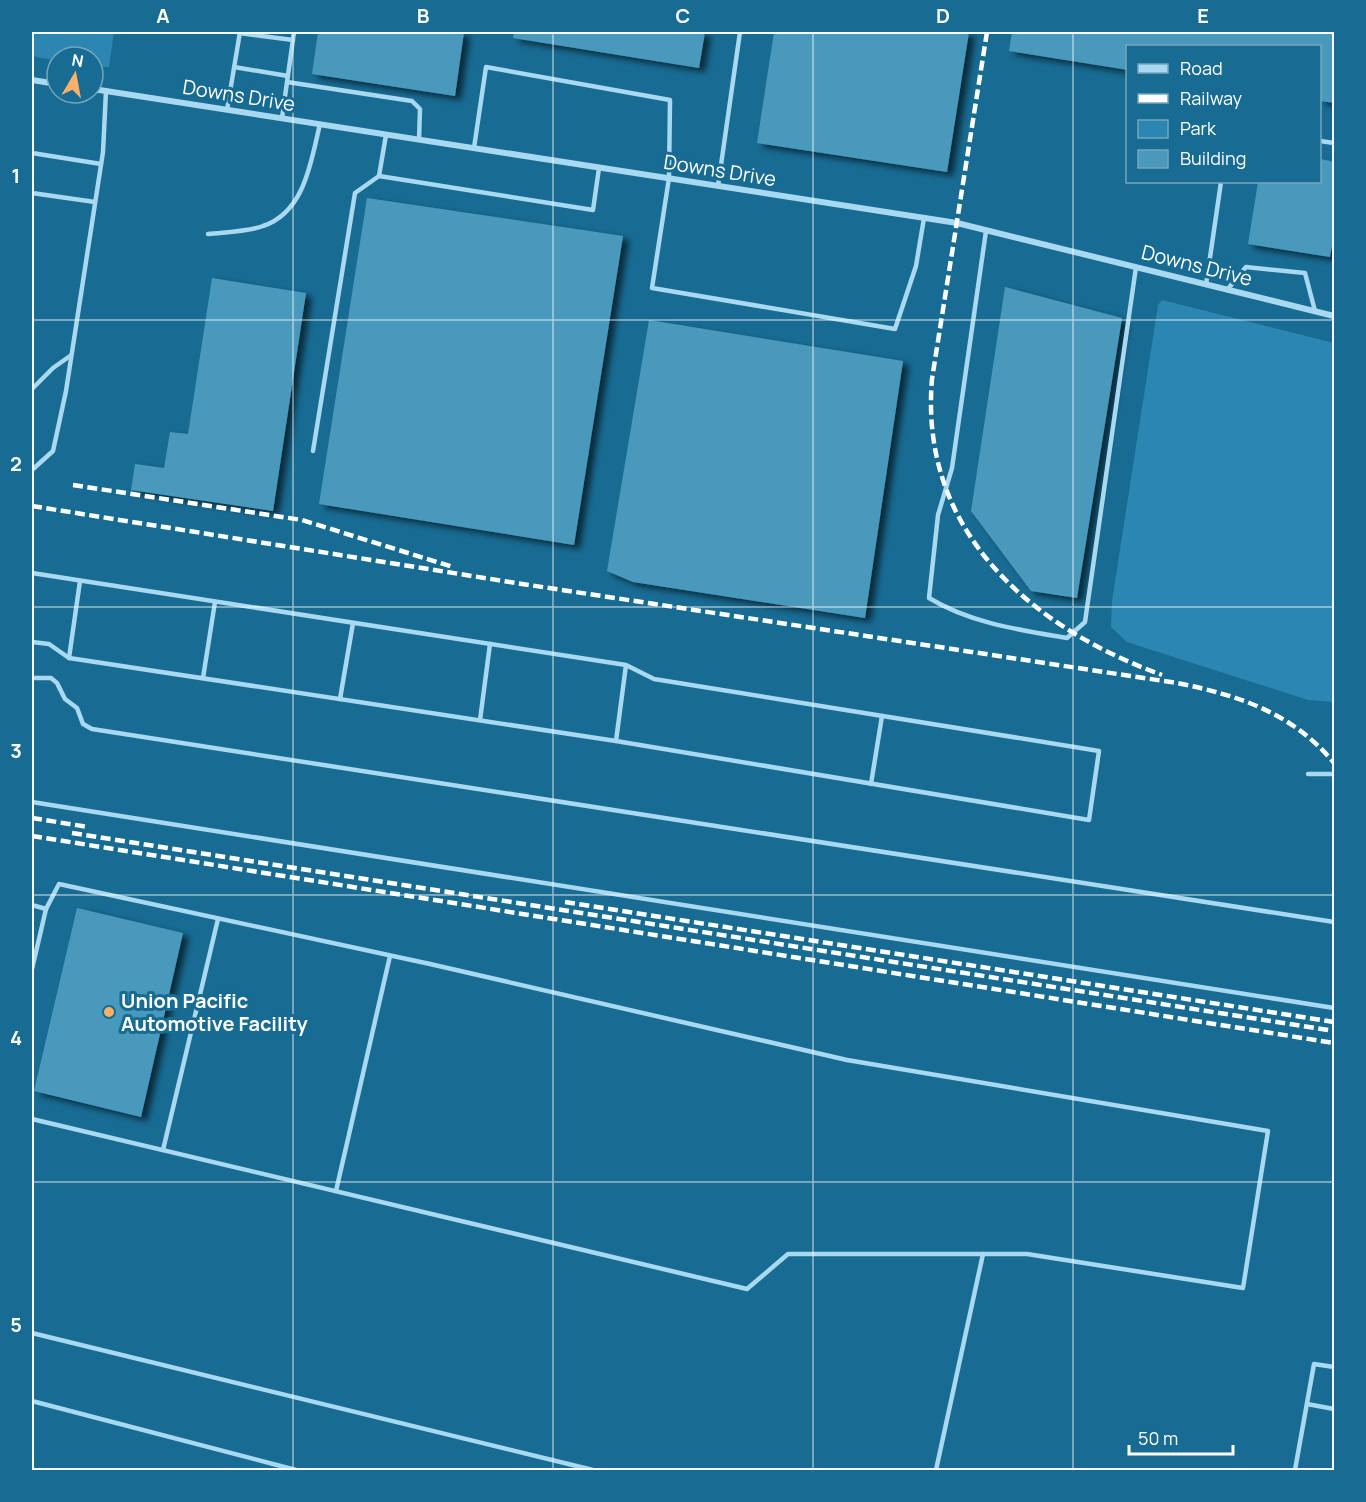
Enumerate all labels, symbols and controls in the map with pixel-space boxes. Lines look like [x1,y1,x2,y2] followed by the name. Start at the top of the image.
[156,2,170,29] text: A
[417,2,430,29] text: B
[676,2,690,29] text: C
[936,2,950,29] text: D
[1197,2,1209,29] text: E
[45,45,105,105] north arrow
[1126,45,1321,183] legend
[70,48,85,72] text: N
[1180,56,1223,80] text: Road
[181,73,297,117] street label: Downs Drive
[1180,86,1242,110] text: Railway
[1180,116,1217,140] text: Park
[1180,146,1246,170] text: Building
[662,148,778,192] street label: Downs Drive
[12,162,20,189] text: 1
[1139,238,1255,292] street label: Downs Drive
[10,450,22,477] text: 2
[10,737,22,764] text: 3
[121,987,309,1037] place label: Union Pacific Automotive Facility
[102,1005,116,1019] marker: Union Pacific Automotive Facility
[10,1024,22,1051] text: 4
[10,1311,22,1338] text: 5
[1129,1418,1232,1456] scale bar
[1138,1426,1178,1450] text: 50 m

